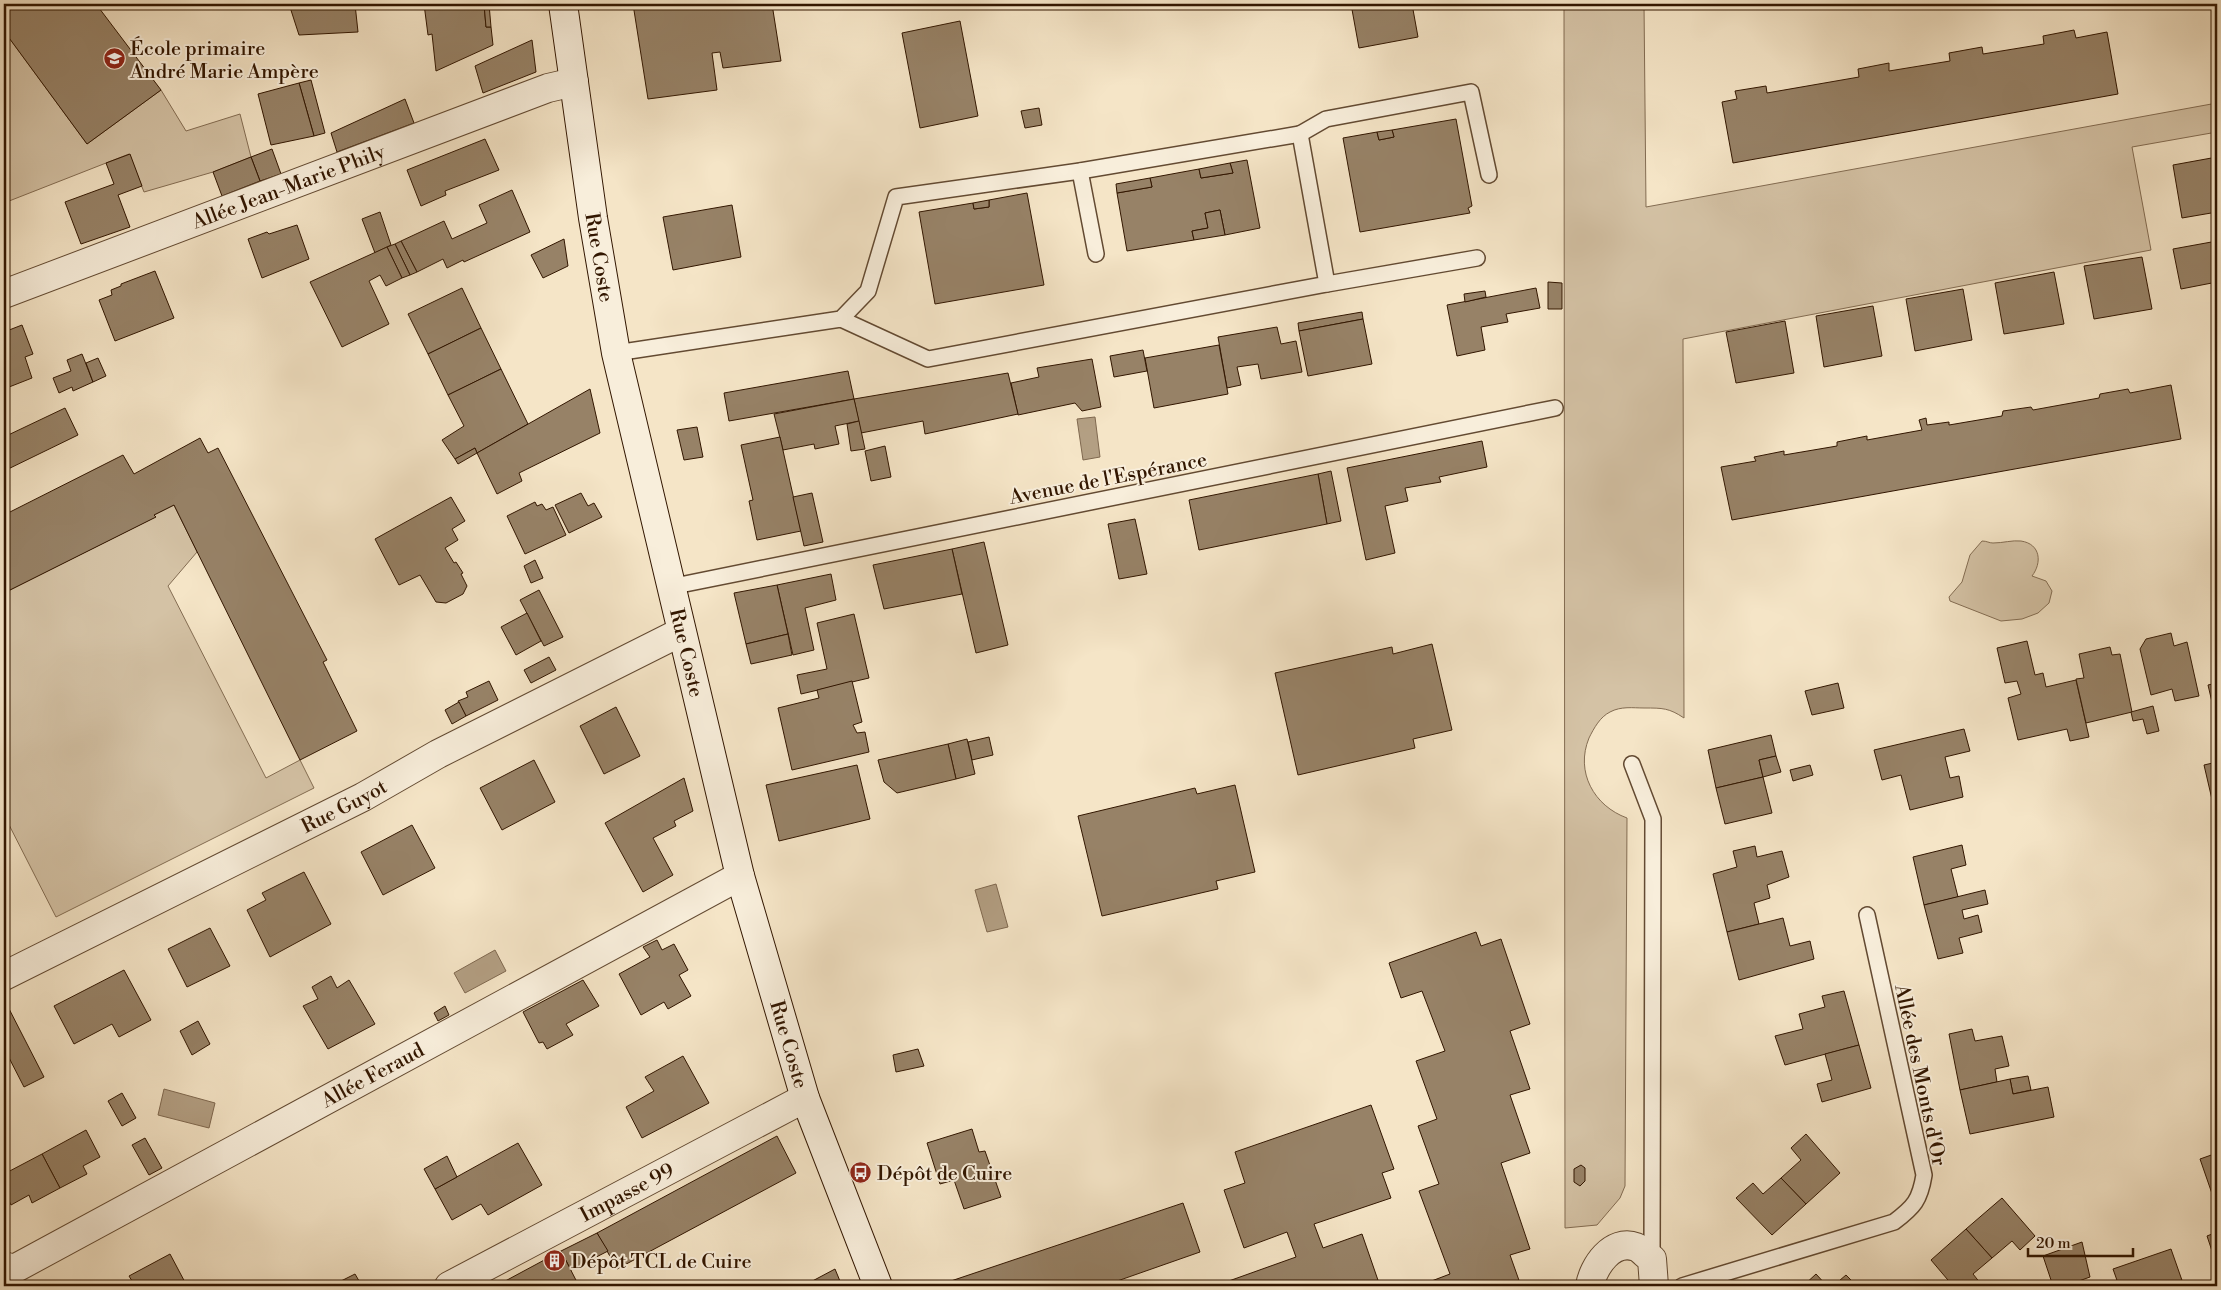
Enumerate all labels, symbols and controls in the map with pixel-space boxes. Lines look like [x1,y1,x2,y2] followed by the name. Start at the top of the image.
[129,36,319,85] place label: École primaire André Marie Ampère
[102,47,126,71] school or university icon: École primaire André Marie Ampère
[188,140,389,236] street label: Allée Jean-Marie Phily
[578,211,618,304] street label: Rue Coste
[1006,448,1209,511] street label: Avenue de l'Espérance
[663,606,708,700] street label: Rue Coste
[297,775,392,840] street label: Rue Guyot
[1888,981,1951,1169] street label: Allée des Monts d'Or
[763,998,813,1092] street label: Rue Coste
[316,1038,429,1115] street label: Allée Feraud
[576,1158,679,1229] street label: Impasse 99
[849,1161,873,1185] bus stop icon: Dépôt de Cuire
[877,1162,1012,1187] place label: Dépôt de Cuire
[2028,1225,2134,1257] scale bar
[2036,1234,2071,1253] text: 20 m
[543,1249,567,1273] building icon: Dépôt TCL de Cuire
[571,1250,752,1275] place label: Dépôt TCL de Cuire

